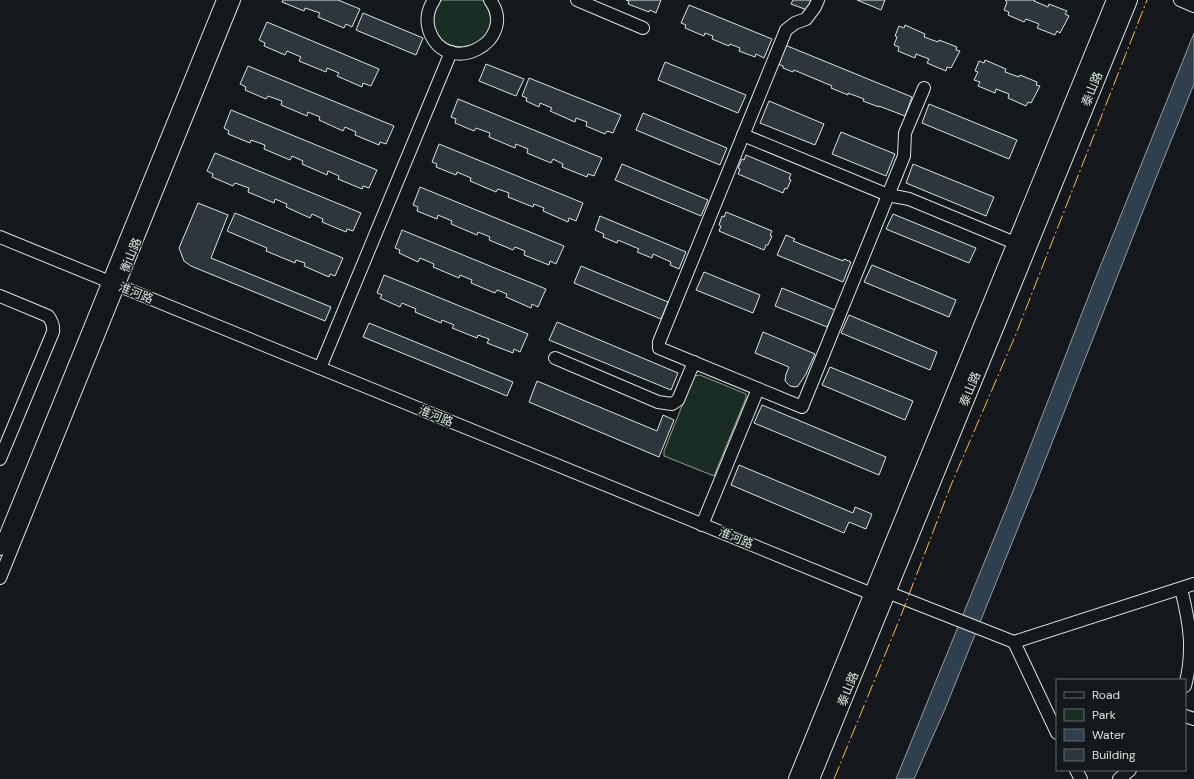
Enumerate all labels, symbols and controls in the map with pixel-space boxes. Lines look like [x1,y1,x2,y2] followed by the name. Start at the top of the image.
[1078,69,1106,109] street label: 泰山路
[117,235,145,275] street label: 衡山路
[116,279,156,307] street label: 淮河路
[956,369,984,409] street label: 泰山路
[416,402,456,430] street label: 淮河路
[716,524,756,552] street label: 淮河路
[834,669,862,709] street label: 泰山路
[1056,679,1186,771] legend
[1092,687,1120,703] text: Road
[1092,707,1116,723] text: Park
[1092,727,1126,743] text: Water
[1092,747,1136,763] text: Building

